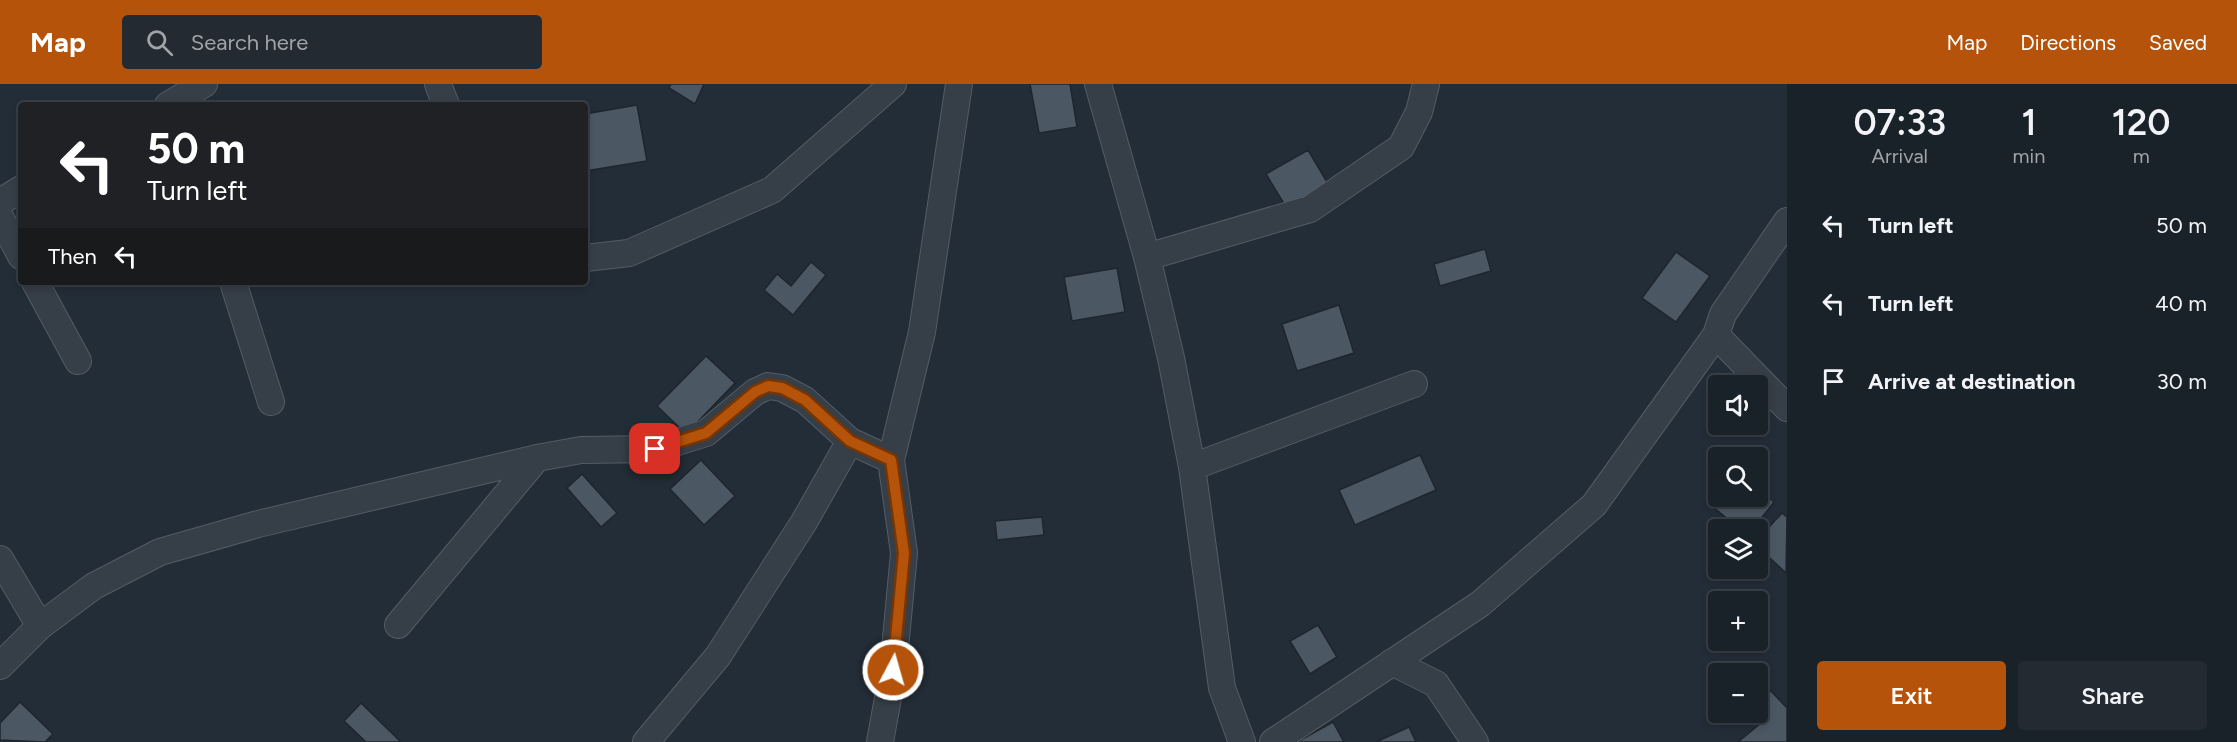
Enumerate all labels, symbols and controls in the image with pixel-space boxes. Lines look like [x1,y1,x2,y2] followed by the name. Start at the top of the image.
[122,15,542,69] search box
[30,25,86,59] text: Map
[143,26,176,59] icon: search
[191,29,308,56] text: Search here
[1946,30,1987,55] text: Map
[2020,30,2116,55] text: Directions
[2149,30,2207,55] text: Saved
[1853,101,1946,144] text: 07:33
[2021,101,2036,144] text: 1
[2112,101,2171,144] text: 120
[147,123,245,174] text: 50 m
[48,126,126,204] icon: left
[1872,144,1928,168] text: Arrival
[2013,144,2045,168] text: min
[2133,144,2150,168] text: m
[147,174,247,207] text: Turn left
[1817,209,1850,242] icon: left
[1868,212,1954,239] text: Turn left
[2156,212,2207,239] text: 50 m
[109,240,142,273] icon: left
[48,243,97,270] text: Then
[1817,287,1850,320] icon: left
[1868,290,1954,317] text: Turn left
[2155,290,2207,317] text: 40 m
[1817,365,1850,398] icon: arrive
[1868,368,2076,395] text: Arrive at destination
[2157,368,2207,395] text: 30 m
[1708,375,1768,723] map controls
[1708,375,1768,435] button: sound
[629,423,680,474] pin
[638,432,671,465] icon: arrive
[1708,447,1768,507] button: search
[1708,519,1768,579] button: layers
[1708,591,1768,651] button: +
[861,638,925,702] position arrow
[1817,661,2006,730] button: Exit
[2018,661,2207,730] button: Share
[1708,663,1768,723] button: −

